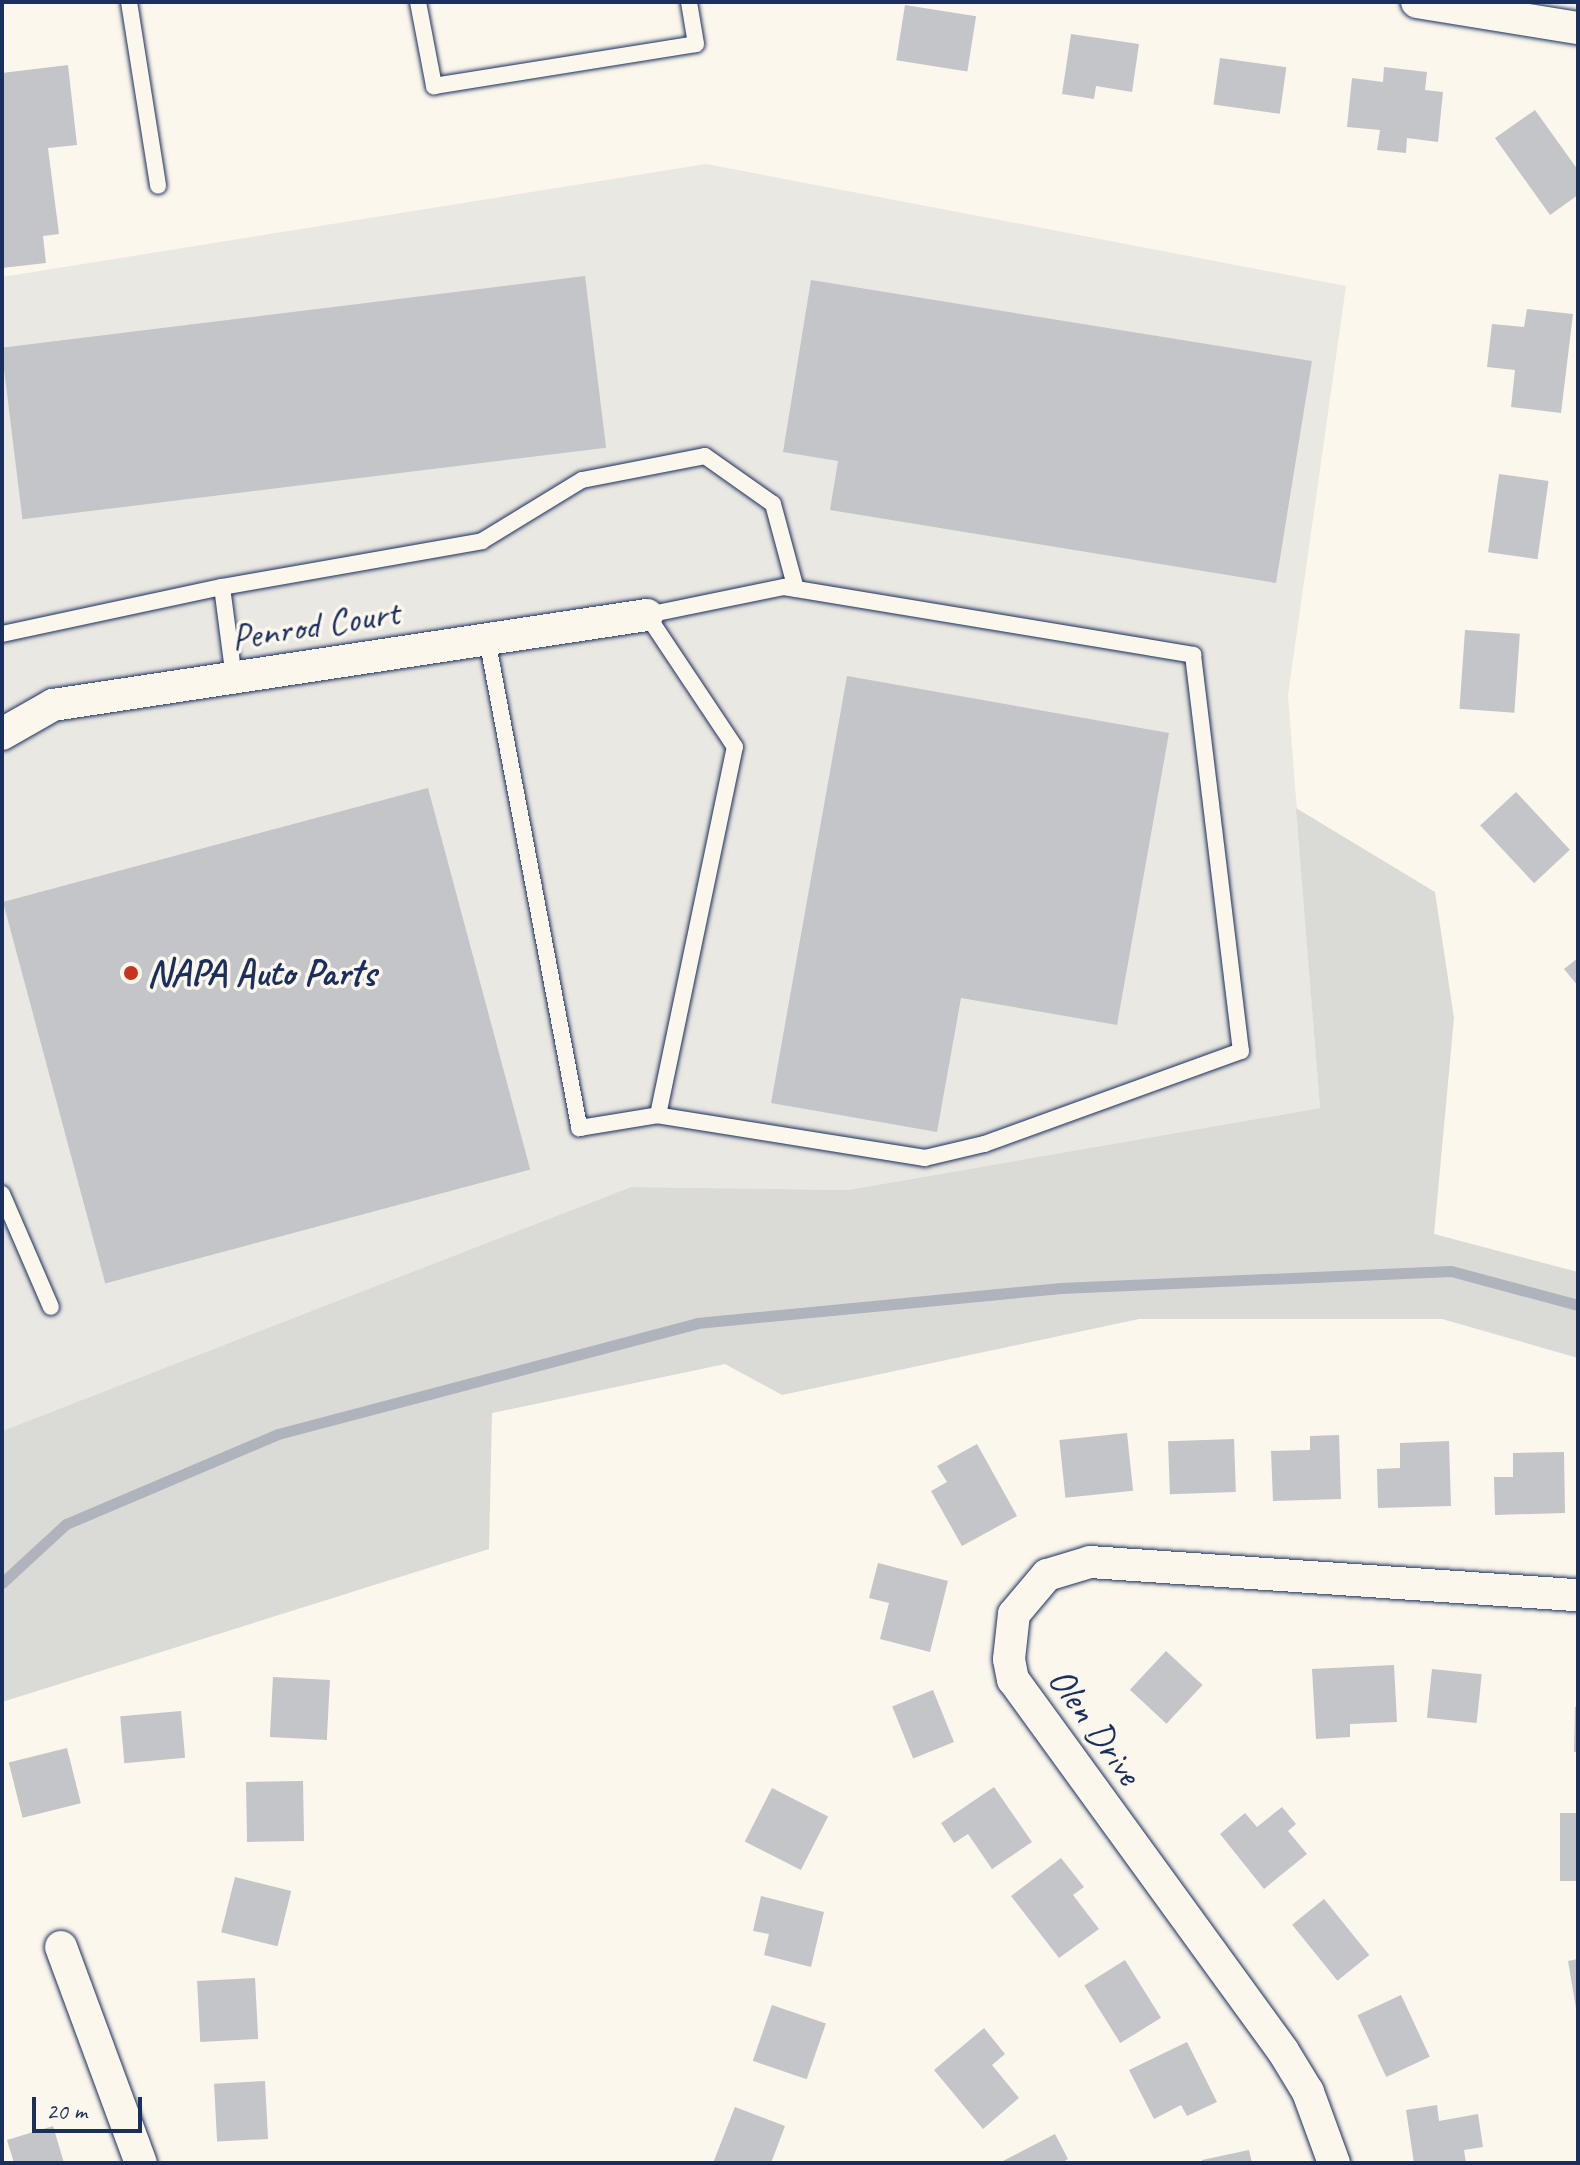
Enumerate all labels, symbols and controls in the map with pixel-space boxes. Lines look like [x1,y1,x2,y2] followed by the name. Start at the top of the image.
[228,589,402,661] street label: Penrod Court
[147,950,376,996] place label: NAPA Auto Parts
[122,964,140,982] marker: NAPA Auto Parts
[1038,1658,1152,1794] street label: Olen Drive
[36,2081,146,2131] scale bar
[46,2096,87,2126] text: 20 m

